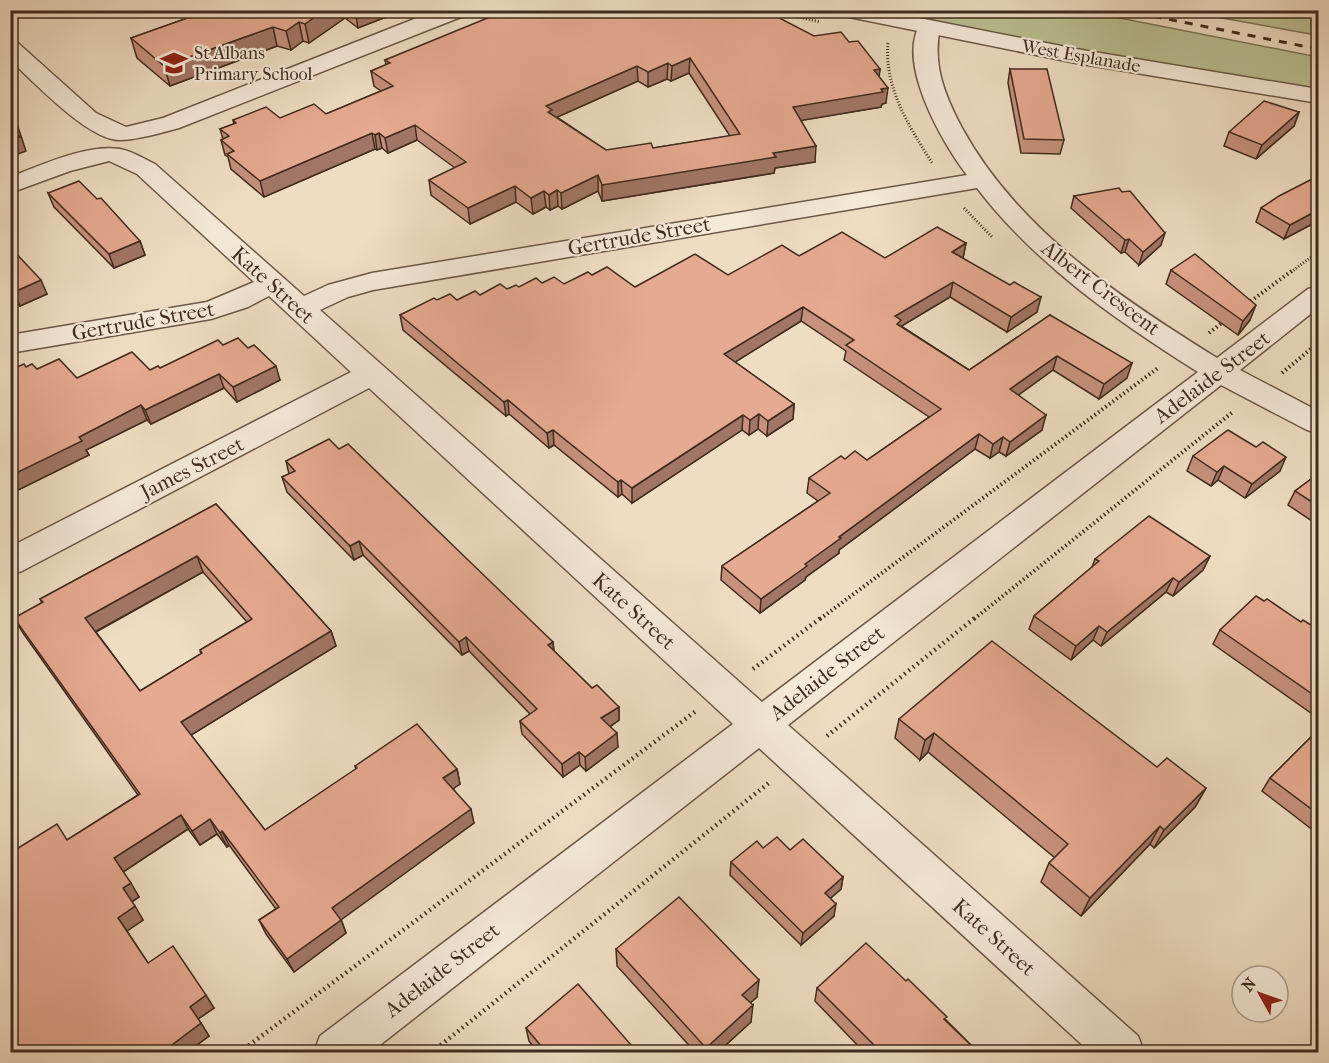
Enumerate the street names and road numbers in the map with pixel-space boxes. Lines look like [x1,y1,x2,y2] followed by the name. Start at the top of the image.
[1019,36,1142,77] street label: West Esplanade
[566,212,713,260] street label: Gertrude Street
[1036,235,1165,341] street label: Albert Crescent
[227,242,320,329] street label: Kate Street
[70,297,217,345] street label: Gertrude Street
[1149,325,1275,429] street label: Adelaide Street
[135,432,248,505] street label: James Street
[588,568,681,655] street label: Kate Street
[764,621,889,726] street label: Adelaide Street
[948,894,1041,981] street label: Kate Street
[379,918,504,1023] street label: Adelaide Street

